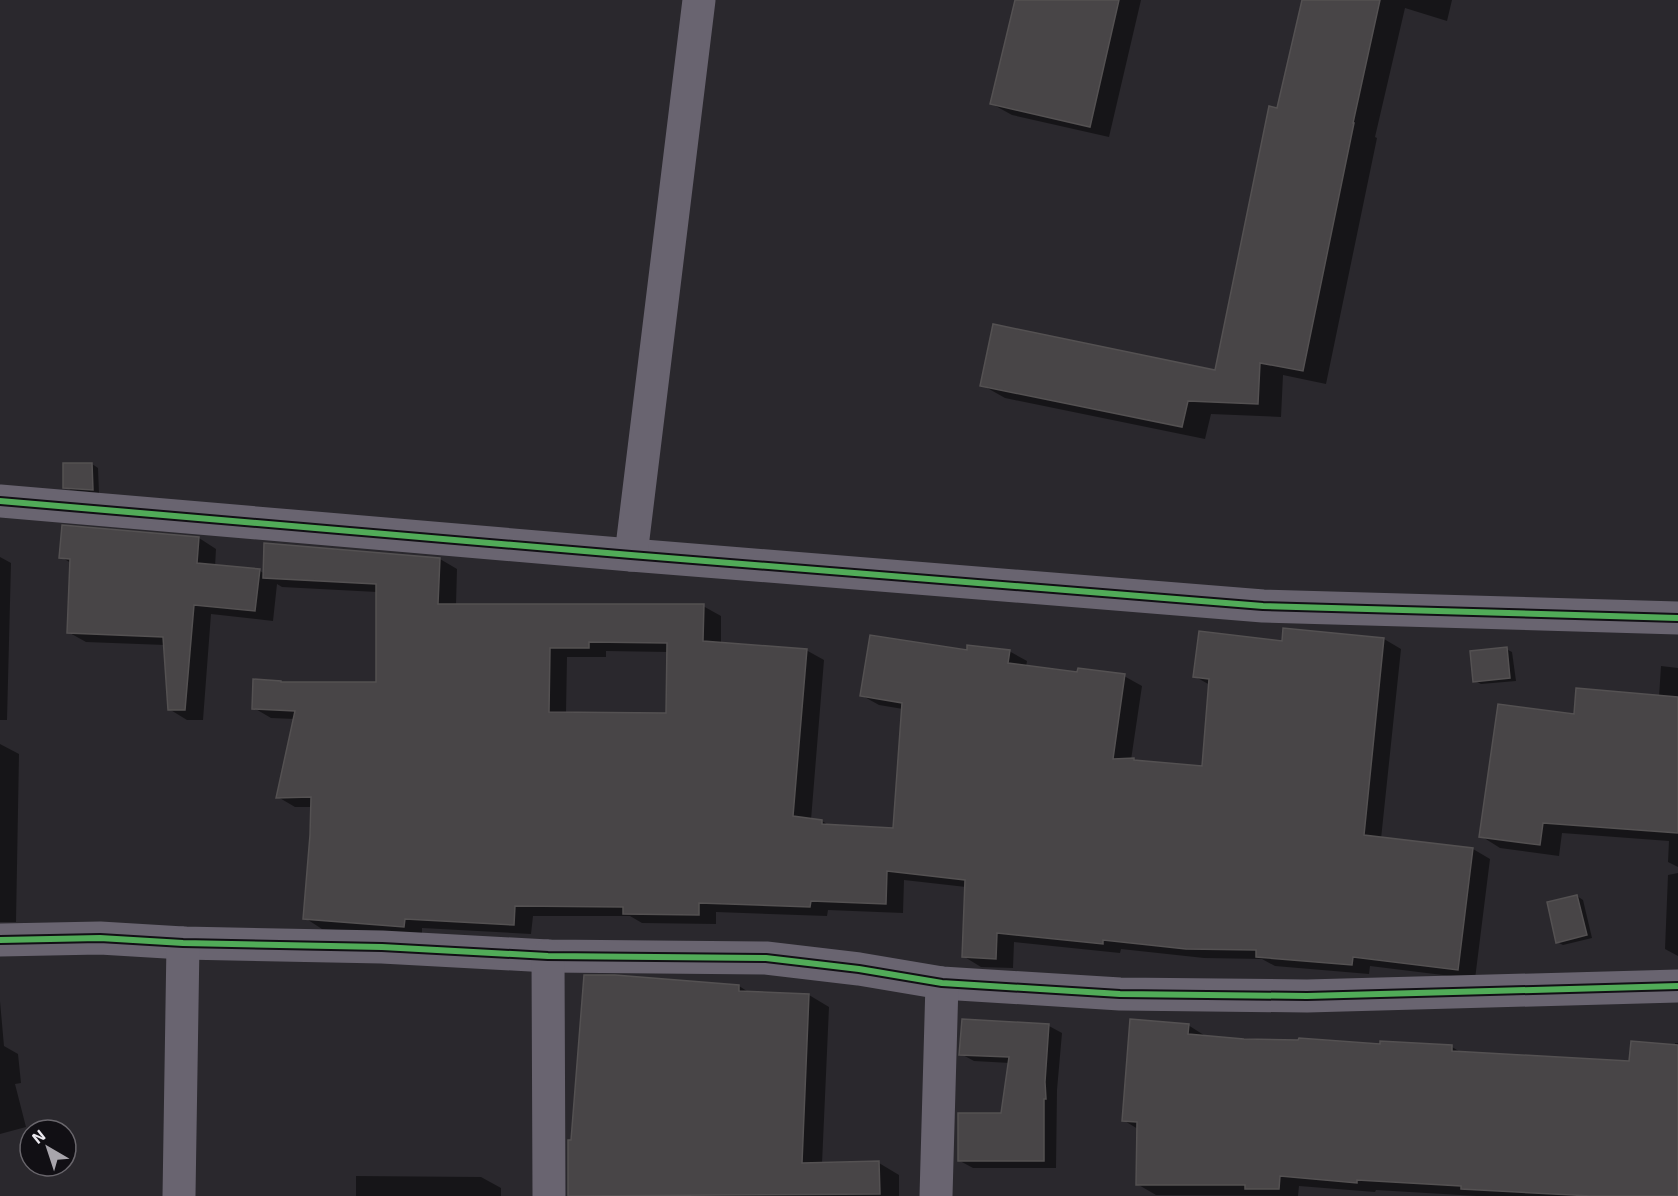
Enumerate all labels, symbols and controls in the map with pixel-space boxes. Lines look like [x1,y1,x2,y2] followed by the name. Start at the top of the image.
[18,1118,78,1178] north arrow
[28,1125,49,1147] text: N

